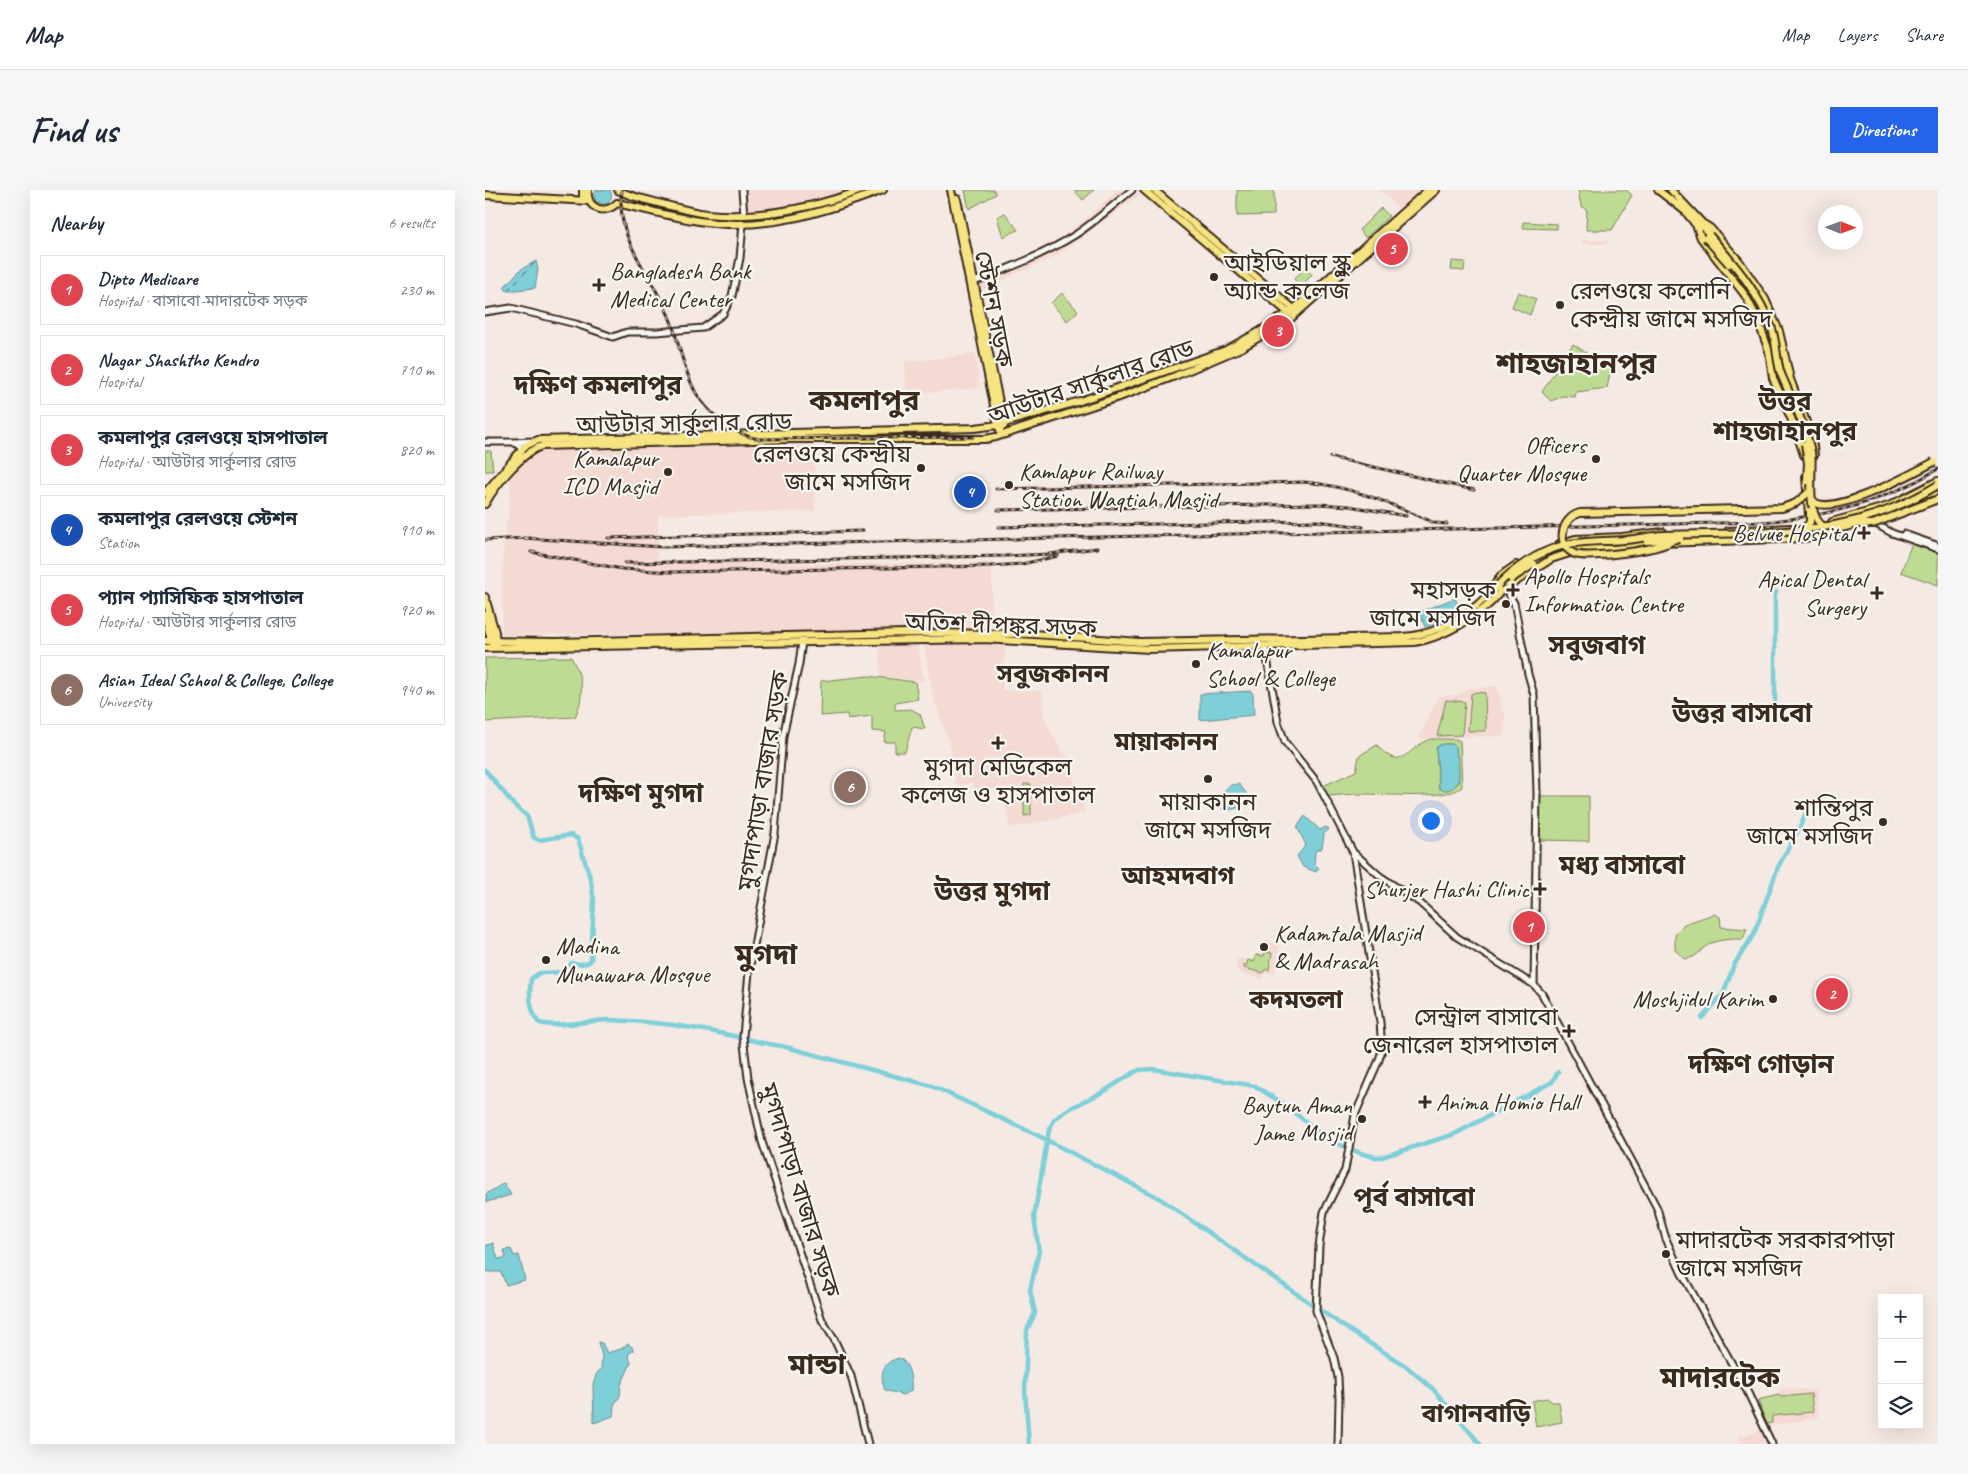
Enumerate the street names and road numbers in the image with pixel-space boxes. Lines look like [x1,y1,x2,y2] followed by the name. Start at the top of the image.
[968,248,1020,371] street label: স্টেশন সড়ক
[983,332,1199,432] street label: আউটার সার্কুলার রোড
[575,406,793,440] street label: আউটার সার্কুলার রোড
[904,607,1098,643] street label: অতিশ দীপঙ্কর সড়ক
[731,668,795,894] street label: মুগদাপাড়া বাজার সড়ক
[753,1079,847,1301] street label: মুগদাপাড়া বাজার সড়ক

